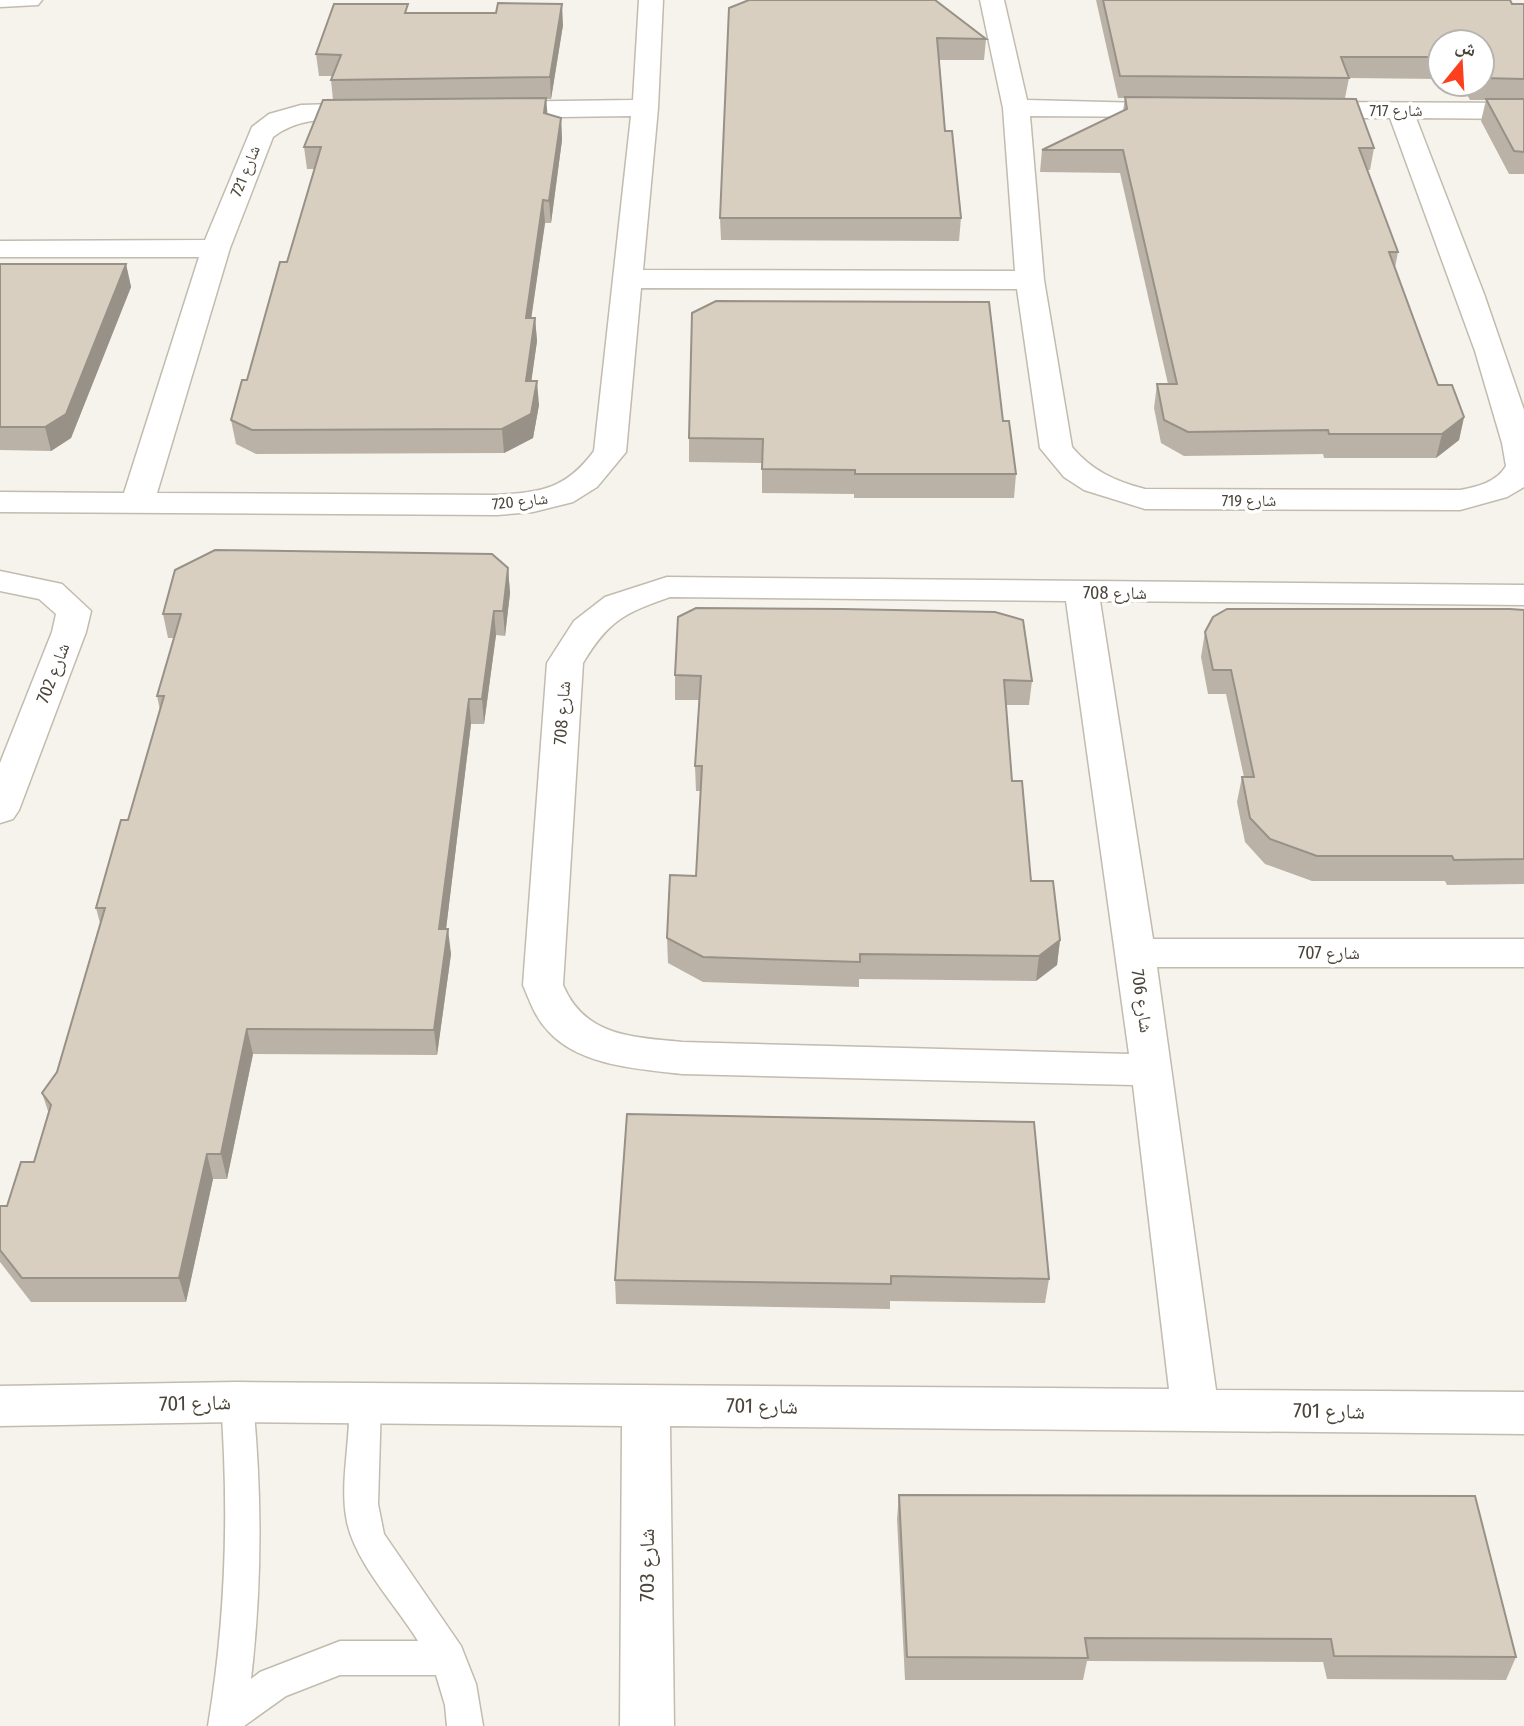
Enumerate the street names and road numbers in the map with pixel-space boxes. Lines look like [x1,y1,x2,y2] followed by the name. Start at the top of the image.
[1369,101,1423,121] street label: شارع 717
[226,143,265,200] street label: شارع 721
[491,489,549,514] street label: شارع 720
[1222,491,1276,511] street label: شارع 719
[1083,582,1147,604] street label: شارع 708
[32,640,74,706] street label: شارع 702
[549,680,575,746] street label: شارع 708
[1298,942,1360,964] street label: شارع 707
[1127,968,1157,1034] street label: شارع 706
[159,1389,231,1417] street label: شارع 701
[726,1392,798,1420] street label: شارع 701
[1293,1397,1365,1425] street label: شارع 701
[634,1528,660,1602] street label: شارع 703

